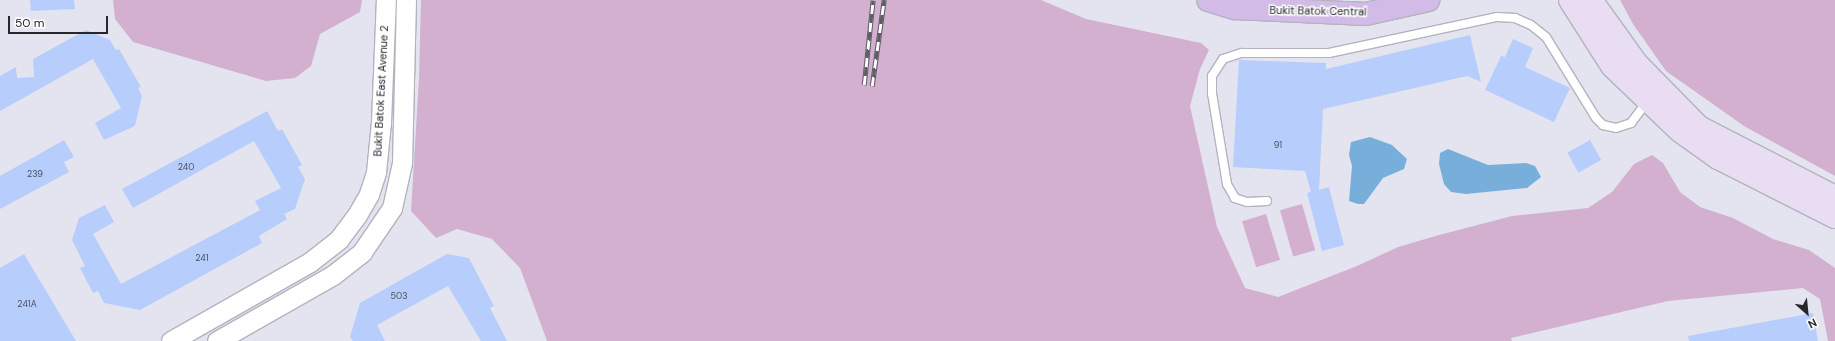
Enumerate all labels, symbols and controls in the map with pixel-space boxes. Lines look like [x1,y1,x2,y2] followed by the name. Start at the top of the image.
[1269,4,1367,18] street label: Bukit Batok Central
[10,8,110,34] scale bar
[15,15,44,31] text: 50 m
[371,25,391,157] street label: Bukit Batok East Avenue 2
[1274,140,1282,150] house number: 91
[178,162,194,172] house number: 240
[27,169,43,179] house number: 239
[195,253,209,263] house number: 241
[391,291,407,301] house number: 503
[1787,293,1827,333] north arrow
[17,299,37,309] house number: 241A
[1806,316,1819,332] text: N

